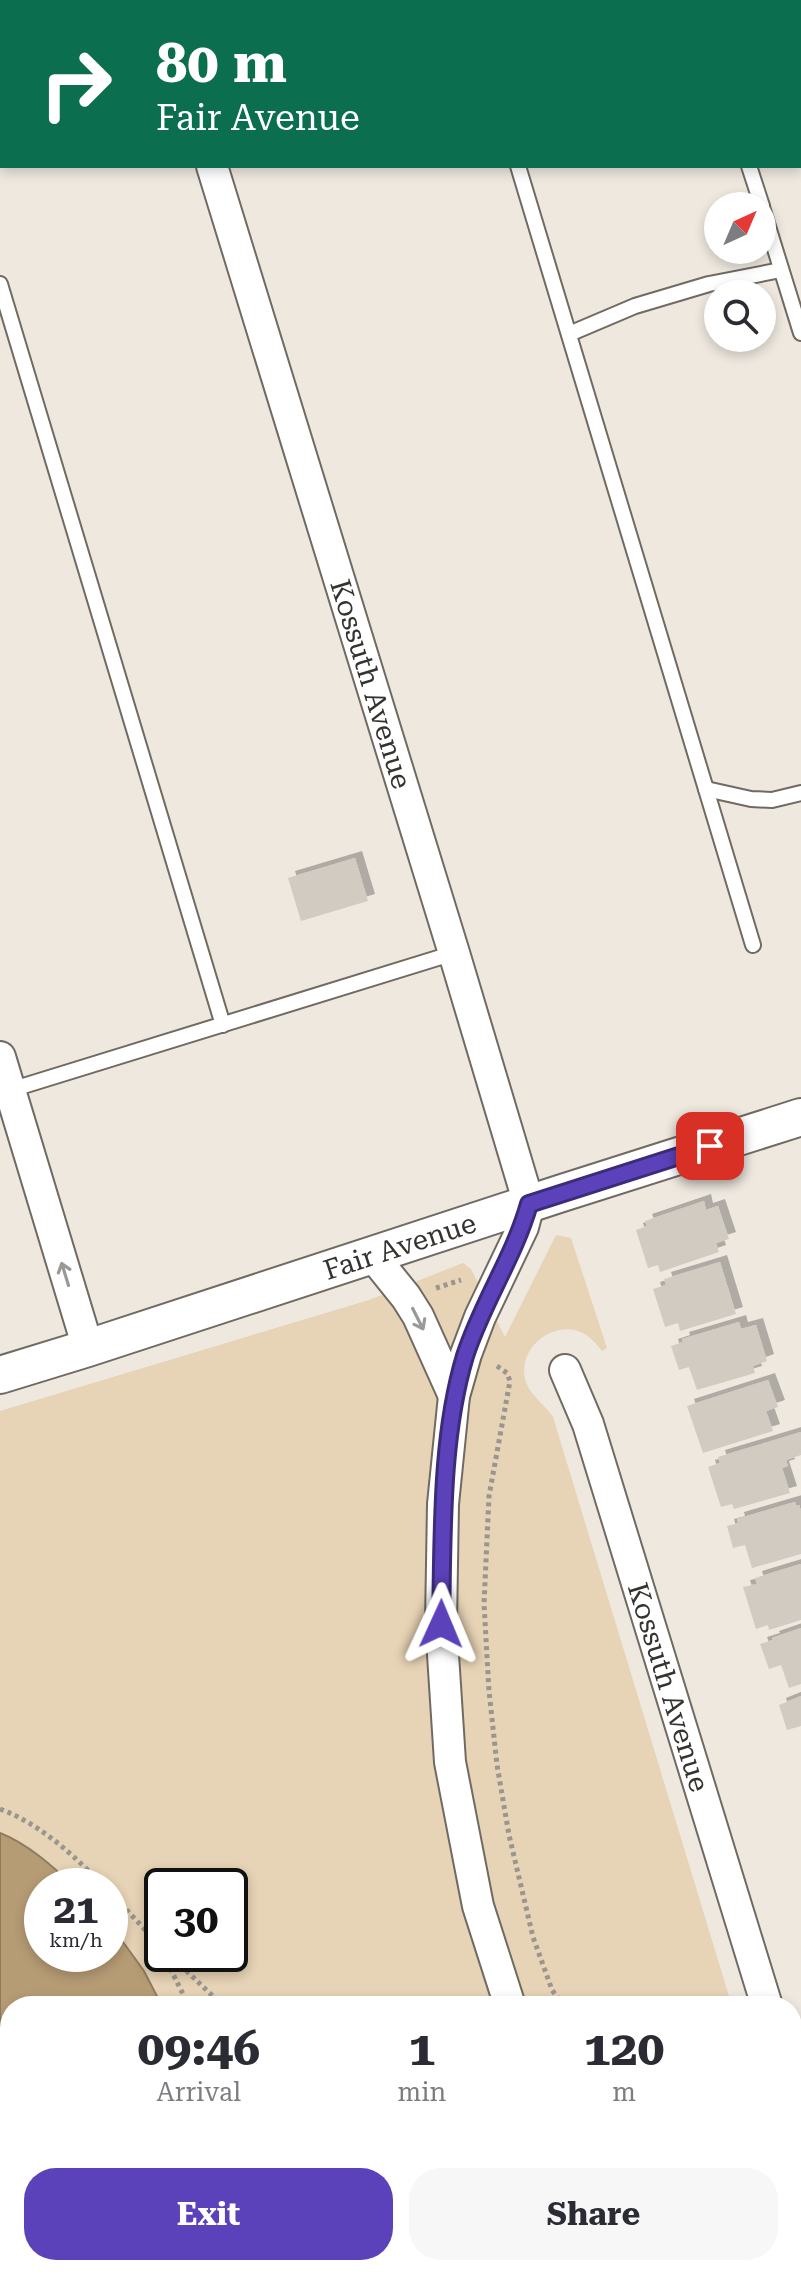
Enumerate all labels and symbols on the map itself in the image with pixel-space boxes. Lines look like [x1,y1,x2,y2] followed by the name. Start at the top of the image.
[704,192,776,264] north arrow
[323,576,418,793] street label: Kossuth Avenue
[676,1112,744,1180] pin
[319,1206,480,1287] street label: Fair Avenue
[57,1261,72,1287] one-way arrow
[411,1306,427,1330] one-way arrow
[621,1579,716,1796] street label: Kossuth Avenue
[399,1582,483,1666] position arrow
[144,1868,248,1972] speed limit sign: 30

